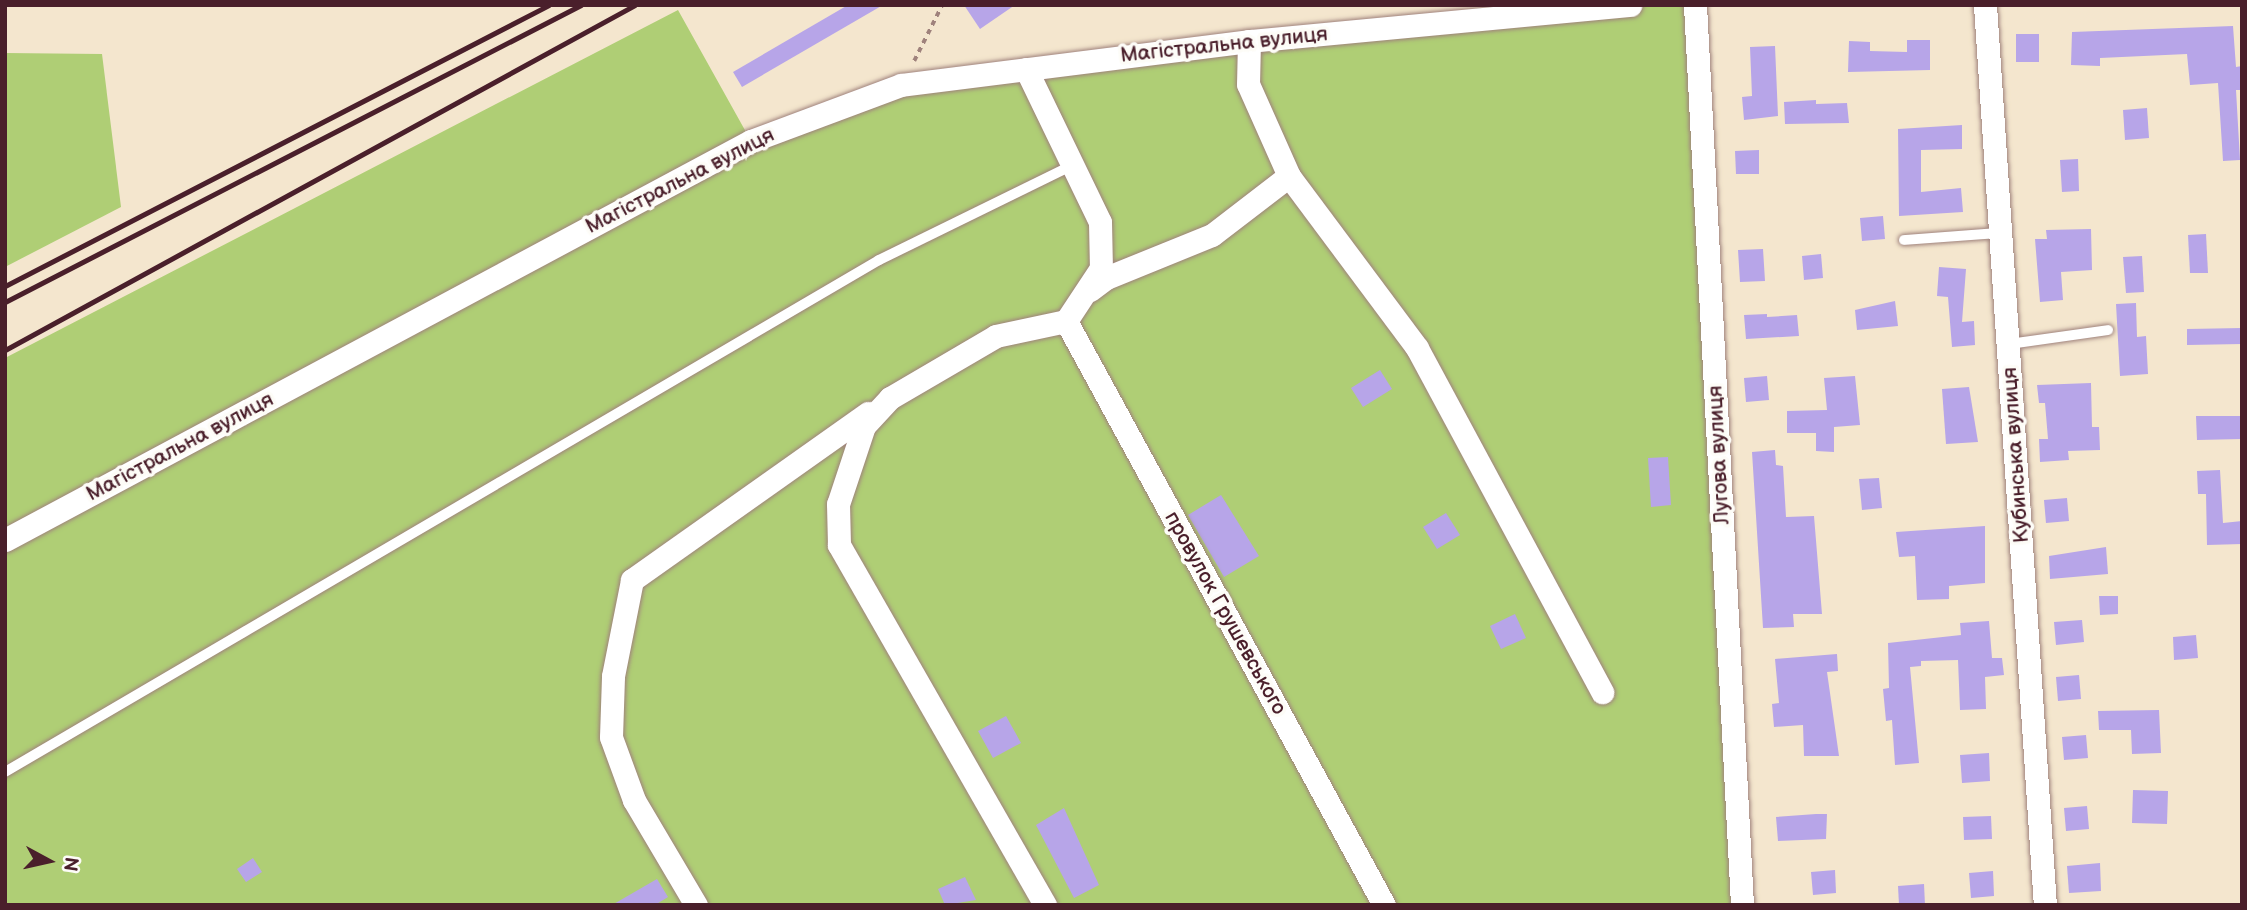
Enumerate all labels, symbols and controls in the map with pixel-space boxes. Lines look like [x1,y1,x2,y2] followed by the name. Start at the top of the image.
[1119,22,1329,68] street label: Магістральна вулиця
[581,122,779,240] street label: Магістральна вулиця
[1997,366,2035,544] street label: Кубинська вулиця
[1703,385,1735,525] street label: Лугова вулиця
[82,387,278,507] street label: Магістральна вулиця
[1159,507,1291,719] street label: провулок Грушевського
[14,826,84,896] north arrow
[58,855,83,873] text: N

